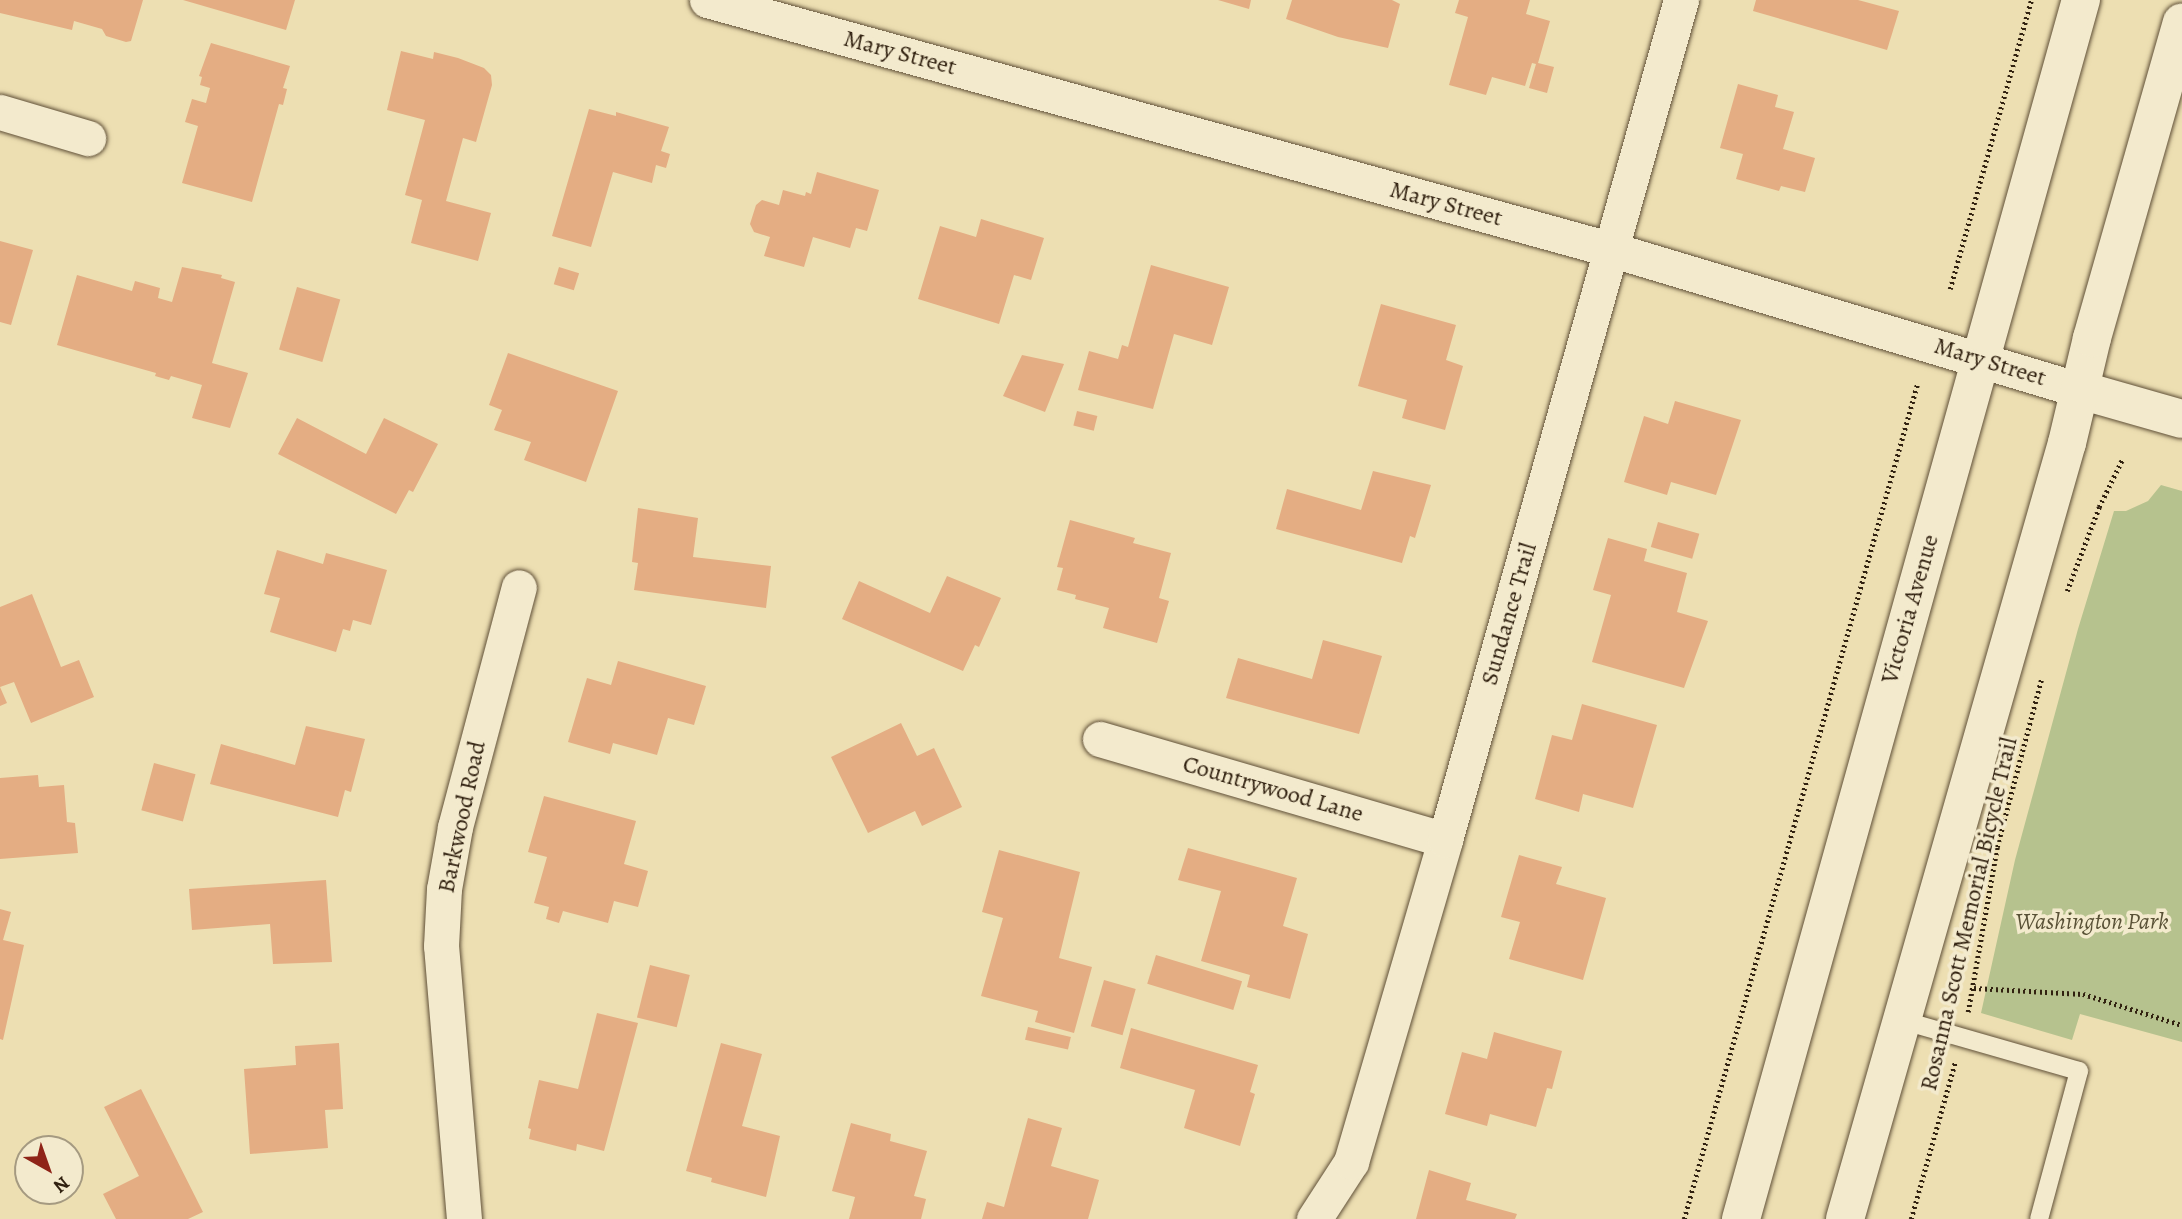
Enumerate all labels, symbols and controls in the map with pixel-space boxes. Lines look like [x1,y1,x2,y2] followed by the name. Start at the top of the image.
[841,24,959,82] street label: Mary Street
[1387,175,1505,233] street label: Mary Street
[1931,331,2049,393] street label: Mary Street
[1875,531,1945,687] street label: Victoria Avenue
[1475,540,1543,688] street label: Sundance Trail
[1914,734,2024,1094] street label: Rosanna Scott Memorial Bicycle Trail
[432,738,492,896] street label: Barkwood Road
[1180,750,1366,828] street label: Countrywood Lane
[2015,908,2169,936] park label: Washington Park
[14,1135,84,1205] north arrow
[48,1170,75,1199] text: N

